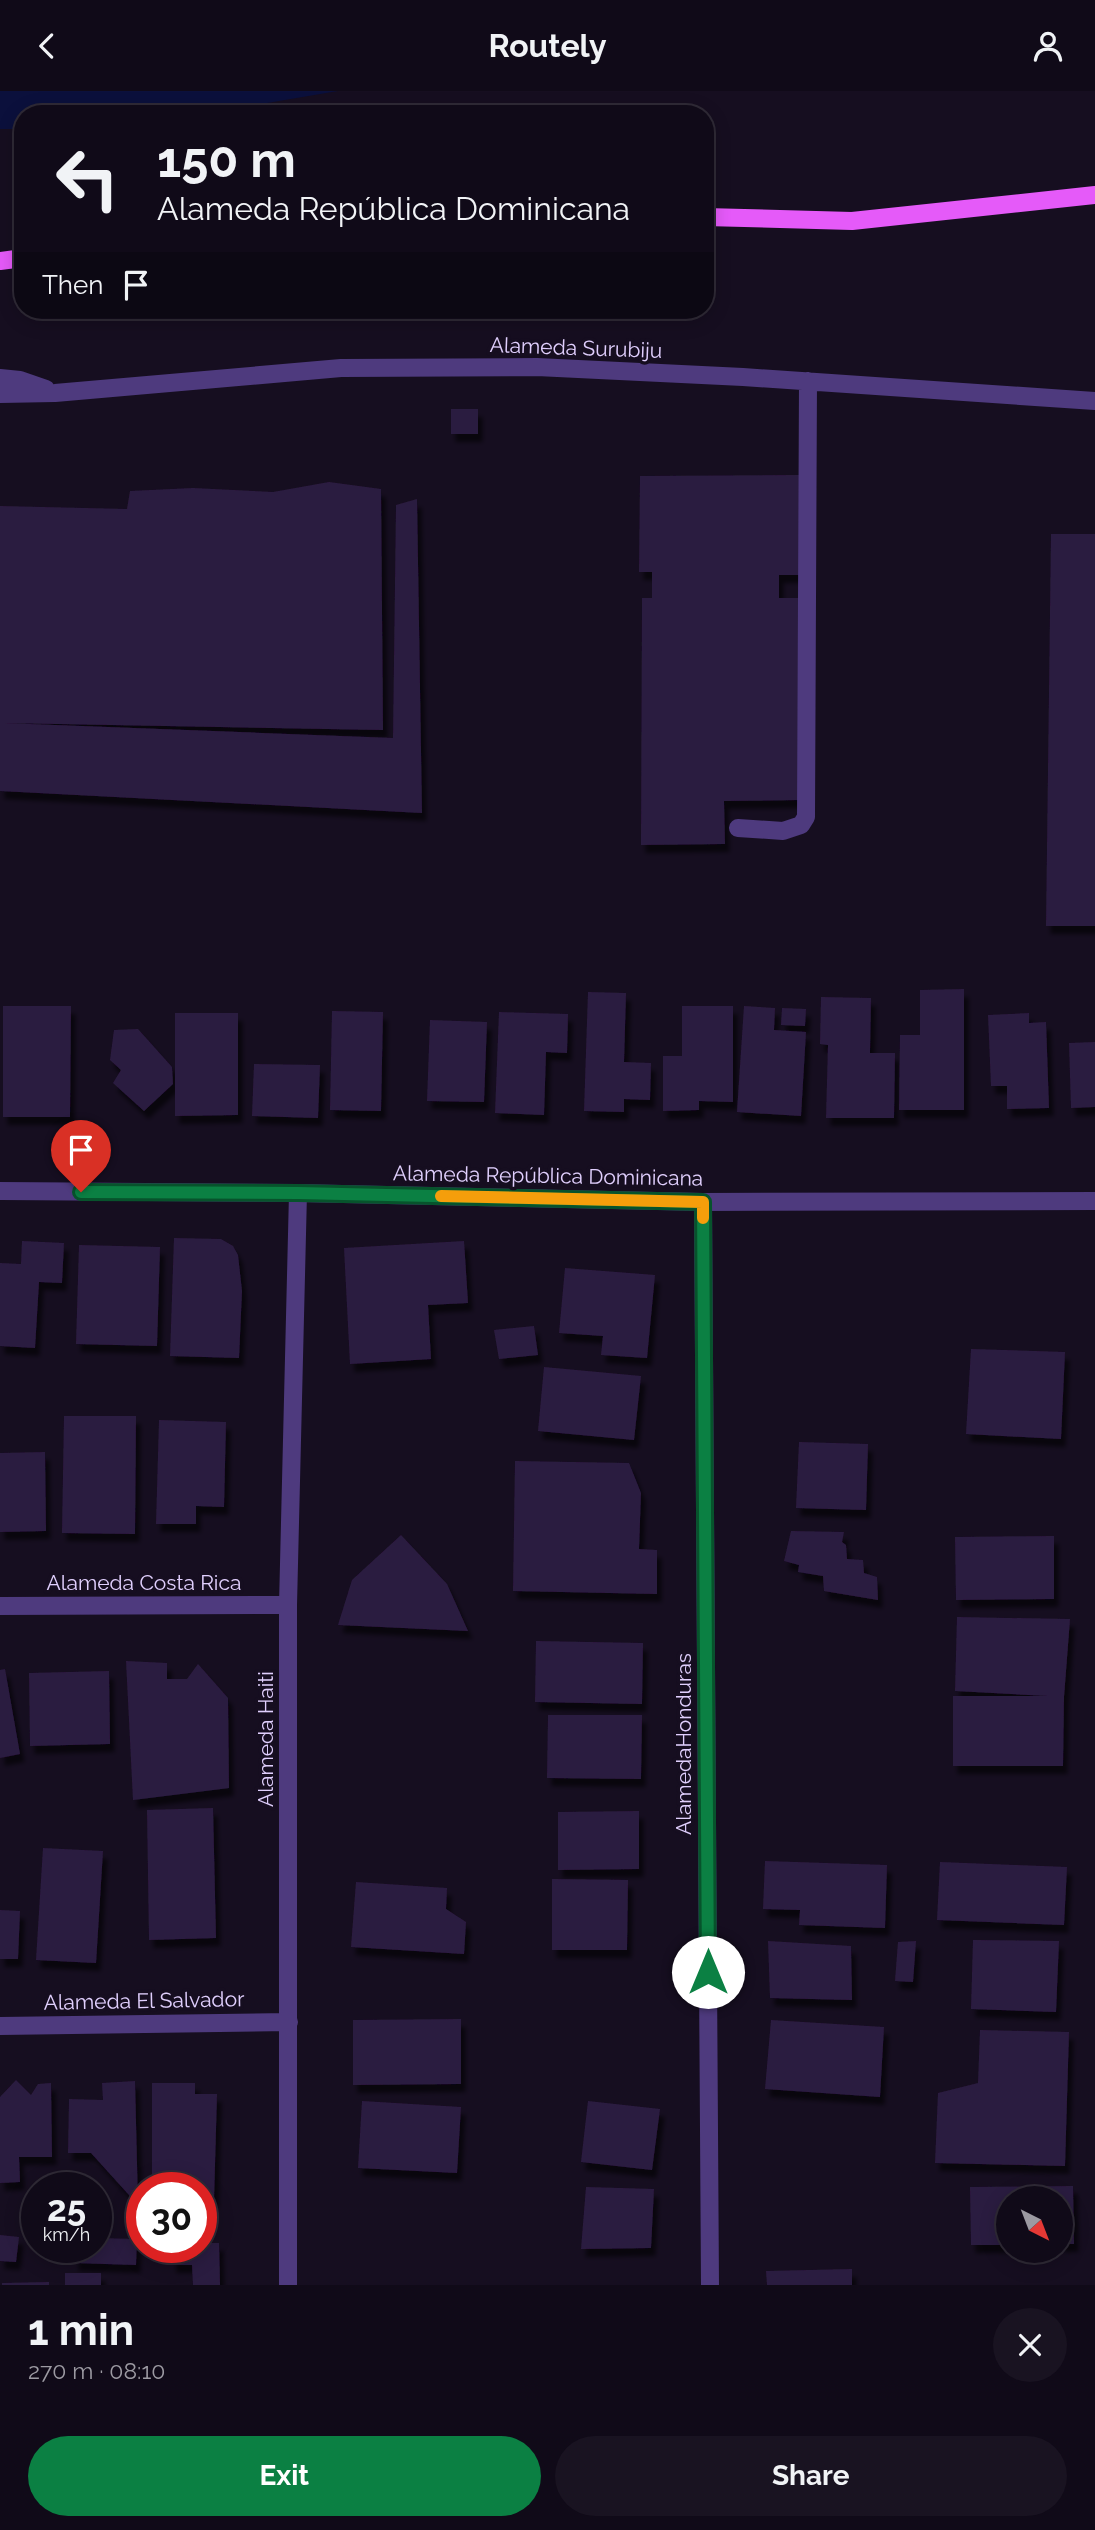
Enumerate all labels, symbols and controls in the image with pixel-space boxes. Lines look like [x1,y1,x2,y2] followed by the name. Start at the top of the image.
[28,27,66,65] icon: back
[489,27,606,64] text: Routely
[1029,27,1067,65] icon: person
[157,131,296,188] text: 150 m
[42,133,133,224] icon: left
[157,190,630,227] text: Alameda República Dominicana
[117,266,155,304] icon: arrive
[42,270,103,300] text: Then
[489,332,663,363] street label: Alameda Surubiju
[51,1120,111,1192] pin
[62,1131,100,1169] icon: arrive
[393,1160,703,1191] street label: Alameda República Dominicana
[47,1570,241,1595] street label: Alameda Costa Rica
[671,1653,696,1835] street label: AlamedaHonduras
[253,1671,278,1807] street label: Alameda Haiti
[671,1935,745,2009] position arrow
[43,1986,245,2015] street label: Alameda El Salvador
[126,2172,217,2263] speed limit sign: 30
[996,2186,1073,2263] north arrow
[996,2186,1073,2263] map controls
[47,2188,86,2229] text: 25
[43,2224,90,2245] text: km/h
[28,2306,134,2355] text: 1 min
[993,2308,1067,2382] button: close
[28,2357,165,2384] text: 270 m · 08:10
[28,2436,541,2516] button: Exit
[555,2436,1067,2516] button: Share

